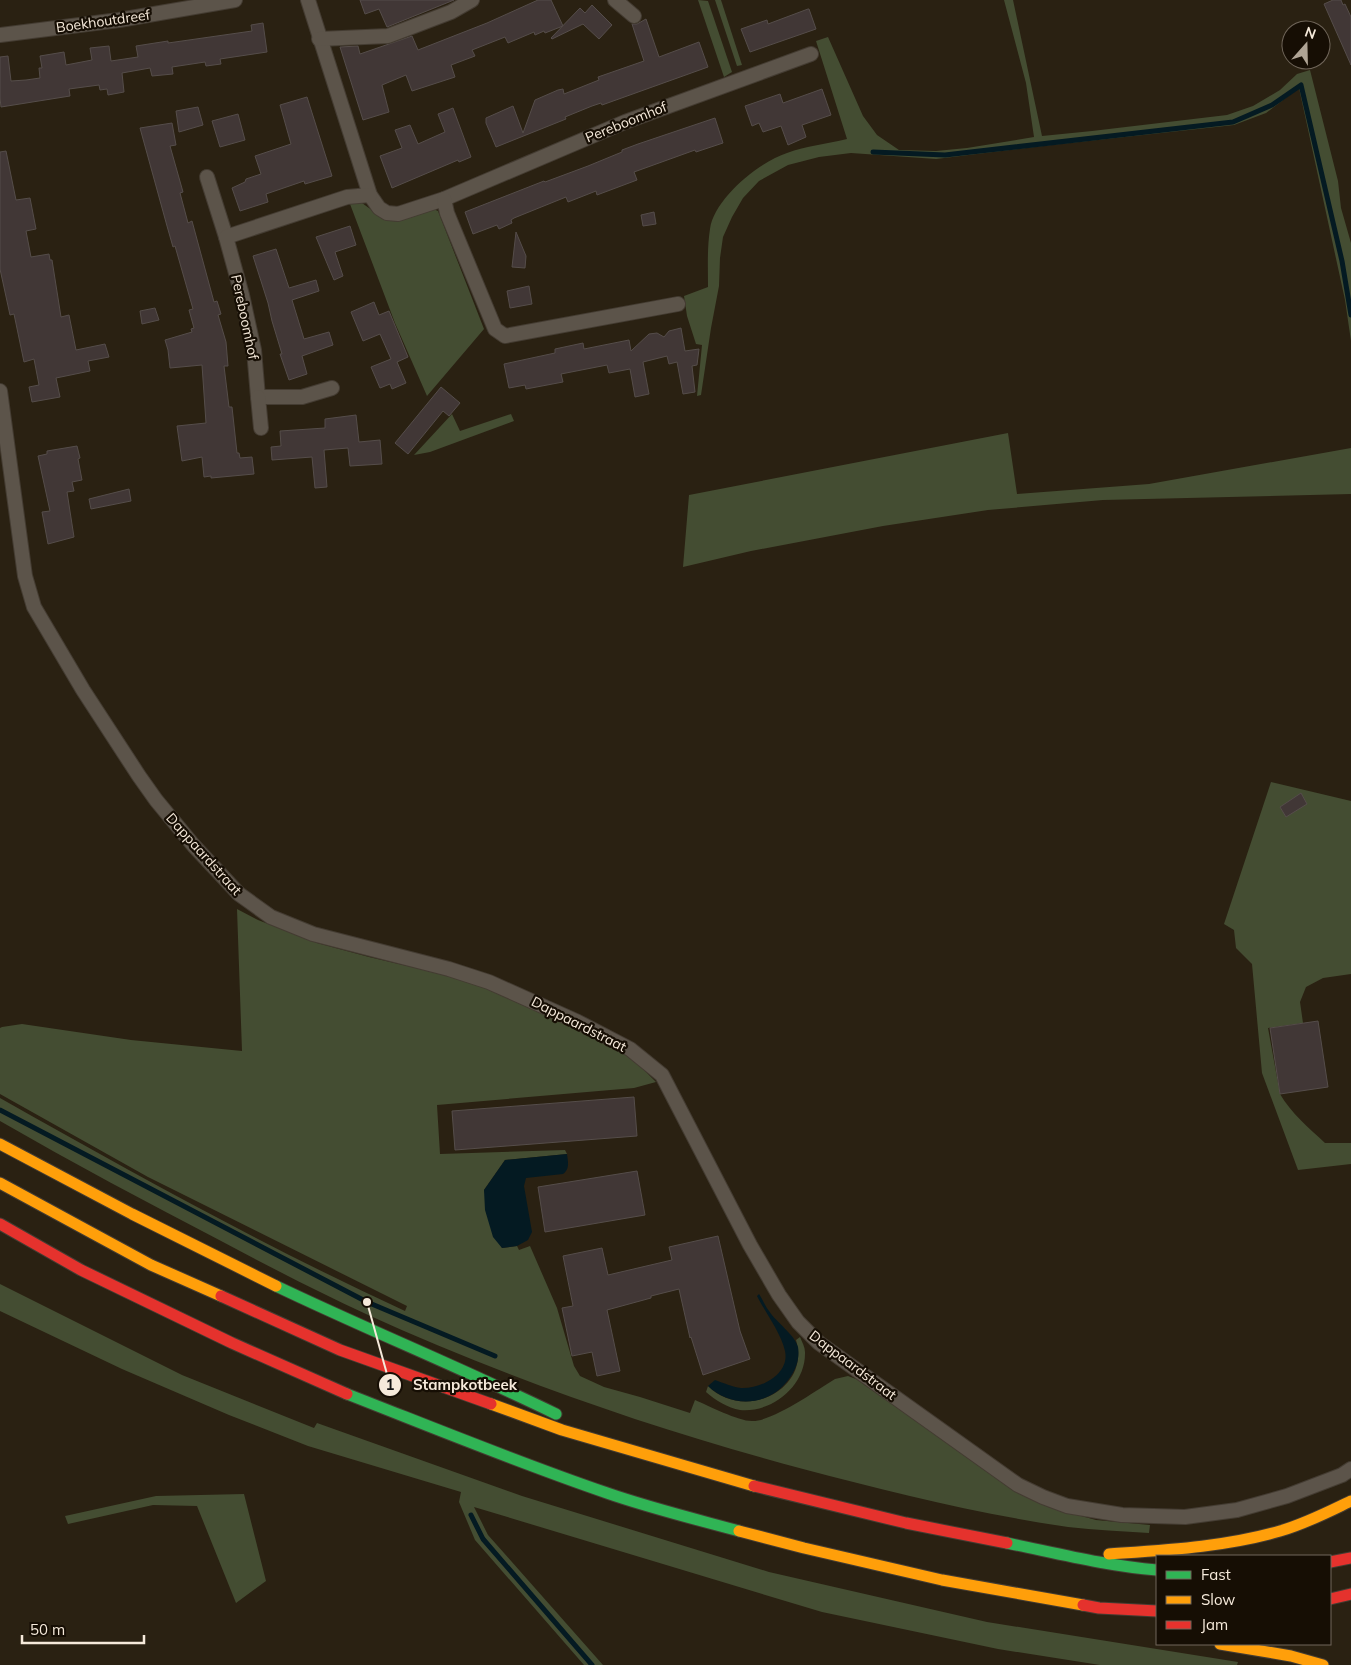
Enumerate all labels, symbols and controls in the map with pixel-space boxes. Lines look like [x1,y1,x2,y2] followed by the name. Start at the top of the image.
[55,5,151,37] street label: Boekhoutdreef
[1281,20,1331,70] north arrow
[1302,23,1318,43] text: N
[582,97,670,147] street label: Pereboomhof
[227,273,263,361] street label: Pereboomhof
[162,809,246,899] street label: Dappaardstraat
[528,992,630,1056] street label: Dappaardstraat
[806,1326,900,1404] street label: Dappaardstraat
[378,1370,527,1400] callout: Stampkotbeek
[385,1375,395,1394] text: 1
[413,1375,518,1394] text: Stampkotbeek
[1156,1555,1331,1645] legend
[1201,1565,1231,1584] text: Fast
[1201,1590,1235,1609] text: Slow
[22,1612,145,1644] scale bar
[1201,1615,1228,1634] text: Jam
[30,1620,65,1639] text: 50 m

